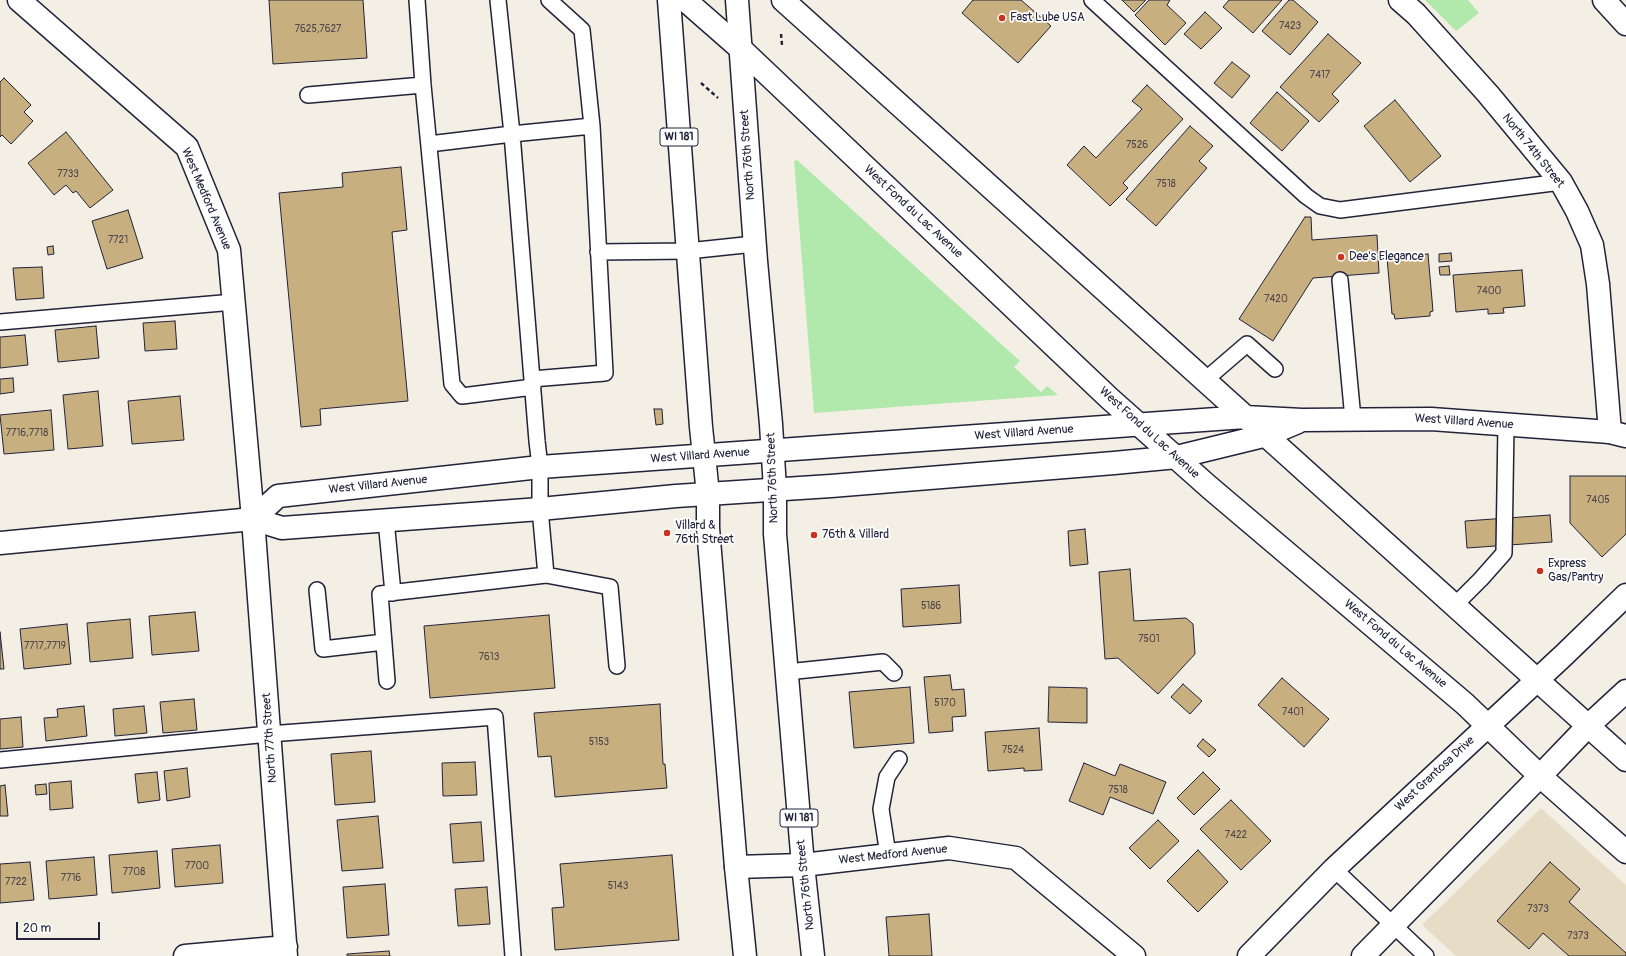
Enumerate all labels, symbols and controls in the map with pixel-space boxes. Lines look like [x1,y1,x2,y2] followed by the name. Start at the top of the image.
[1010,11,1085,25] place label: Fast Lube USA
[997,13,1007,23] marker: Fast Lube USA
[1279,20,1301,32] house number: 7423
[295,23,341,35] house number: 7625,7627
[1310,69,1330,81] house number: 7417
[738,109,758,201] street label: North 76th Street
[1499,111,1567,191] street label: North 74th Street
[660,128,698,146] road number: WI 181
[1126,139,1148,151] house number: 7526
[178,146,234,252] street label: West Medford Avenue
[861,163,965,261] street label: West Fond du Lac Avenue
[57,168,79,180] house number: 7733
[1156,178,1176,190] house number: 7518
[108,234,128,246] house number: 7721
[1349,250,1424,264] place label: Dee's Elegance
[1336,252,1346,262] marker: Dee's Elegance
[1477,285,1501,297] house number: 7400
[1264,293,1288,305] house number: 7420
[1096,384,1202,482] street label: West Fond du Lac Avenue
[1414,411,1514,433] street label: West Villard Avenue
[974,422,1074,444] street label: West Villard Avenue
[6,427,48,439] house number: 7716,7718
[764,432,782,524] street label: North 76th Street
[650,445,750,467] street label: West Villard Avenue
[328,473,428,497] street label: West Villard Avenue
[1586,494,1610,506] house number: 7405
[675,519,734,547] place label: Villard & 76th Street
[662,528,672,538] marker: Villard & 76th Street
[822,528,889,542] place label: 76th & Villard
[809,530,819,540] marker: 76th & Villard
[1548,557,1603,585] place label: Express Gas/Pantry
[1535,566,1545,576] marker: Express Gas/Pantry
[1341,597,1449,691] street label: West Fond du Lac Avenue
[921,600,941,612] house number: 5186
[1138,633,1160,645] house number: 7501
[24,640,66,652] house number: 7717,7719
[479,651,499,663] house number: 7613
[260,692,280,784] street label: North 77th Street
[934,697,956,709] house number: 5170
[1282,706,1304,718] house number: 7401
[1392,733,1478,815] street label: West Grantosa Drive
[589,736,609,748] house number: 5153
[1002,744,1024,756] house number: 7524
[1108,784,1128,796] house number: 7518
[780,809,818,827] road number: WI 181
[1225,829,1247,841] house number: 7422
[794,839,818,931] street label: North 76th Street
[838,842,948,868] street label: West Medford Avenue
[185,860,209,872] house number: 7700
[123,866,145,878] house number: 7708
[61,872,81,884] house number: 7716
[5,876,27,888] house number: 7722
[608,880,628,892] house number: 5143
[1527,903,1549,915] house number: 7373
[18,914,102,940] scale bar
[23,921,51,936] text: 20 m
[1567,930,1589,942] house number: 7373

